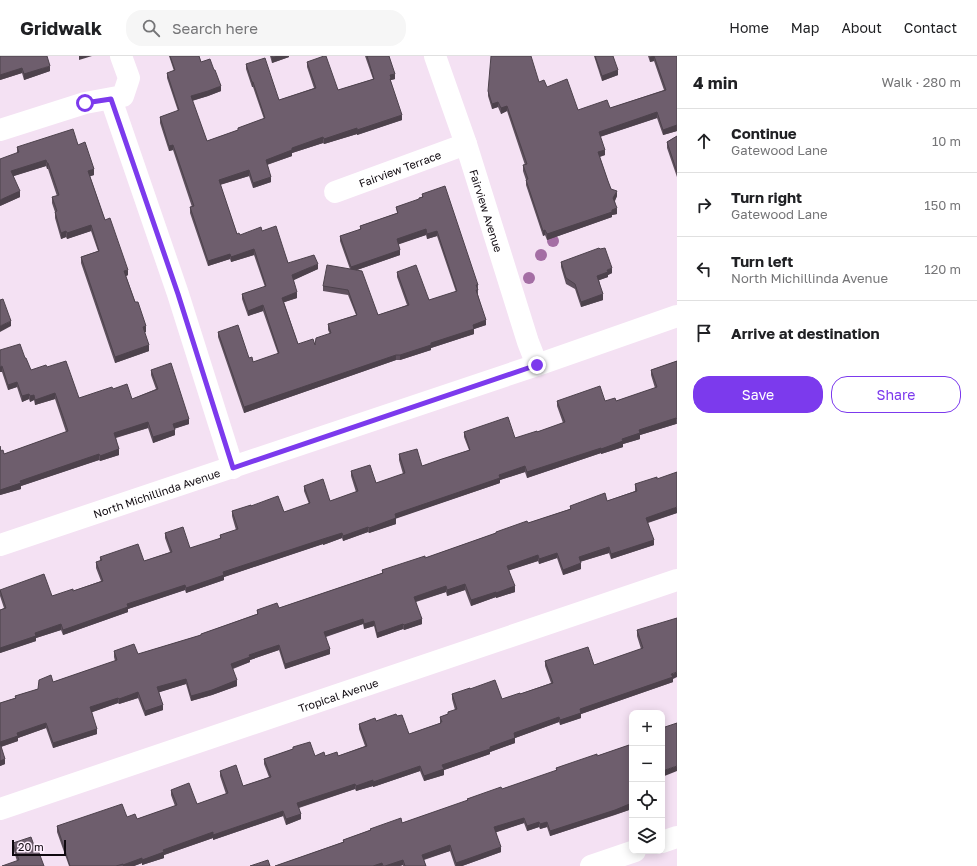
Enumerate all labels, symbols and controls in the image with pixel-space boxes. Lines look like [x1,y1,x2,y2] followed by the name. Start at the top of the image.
[126,10,406,46] search box
[20,16,102,39] text: Gridwalk
[140,17,162,39] icon: search
[172,19,258,37] text: Search here
[729,19,769,36] text: Home
[791,19,819,36] text: Map
[841,19,882,36] text: About
[904,19,957,36] text: Contact
[693,72,738,93] text: 4 min
[882,74,961,90] text: Walk · 280 m
[76,94,94,112] route start
[731,124,797,142] text: Continue
[693,130,715,152] icon: ahead
[932,133,961,149] text: 10 m
[731,142,828,158] text: Gatewood Lane
[357,147,443,189] street label: Fairview Terrace
[468,167,506,254] street label: Fairview Avenue
[731,188,802,206] text: Turn right
[693,194,715,216] icon: right
[924,197,961,213] text: 150 m
[731,206,828,222] text: Gatewood Lane
[731,252,793,270] text: Turn left
[693,258,715,280] icon: left
[924,261,961,277] text: 120 m
[731,270,888,286] text: North Michillinda Avenue
[693,322,715,344] icon: arrive
[731,324,880,342] text: Arrive at destination
[528,356,546,374] route end
[693,376,823,413] button: Save
[831,376,961,413] button: Share
[91,465,222,520] street label: North Michillinda Avenue
[296,675,380,714] street label: Tropical Avenue
[629,710,665,854] map controls
[629,710,665,746] button: +
[629,746,665,782] button: −
[629,782,665,818] button: locate
[629,818,665,854] button: layers
[12,838,66,857] scale bar
[18,840,44,853] text: 20 m

